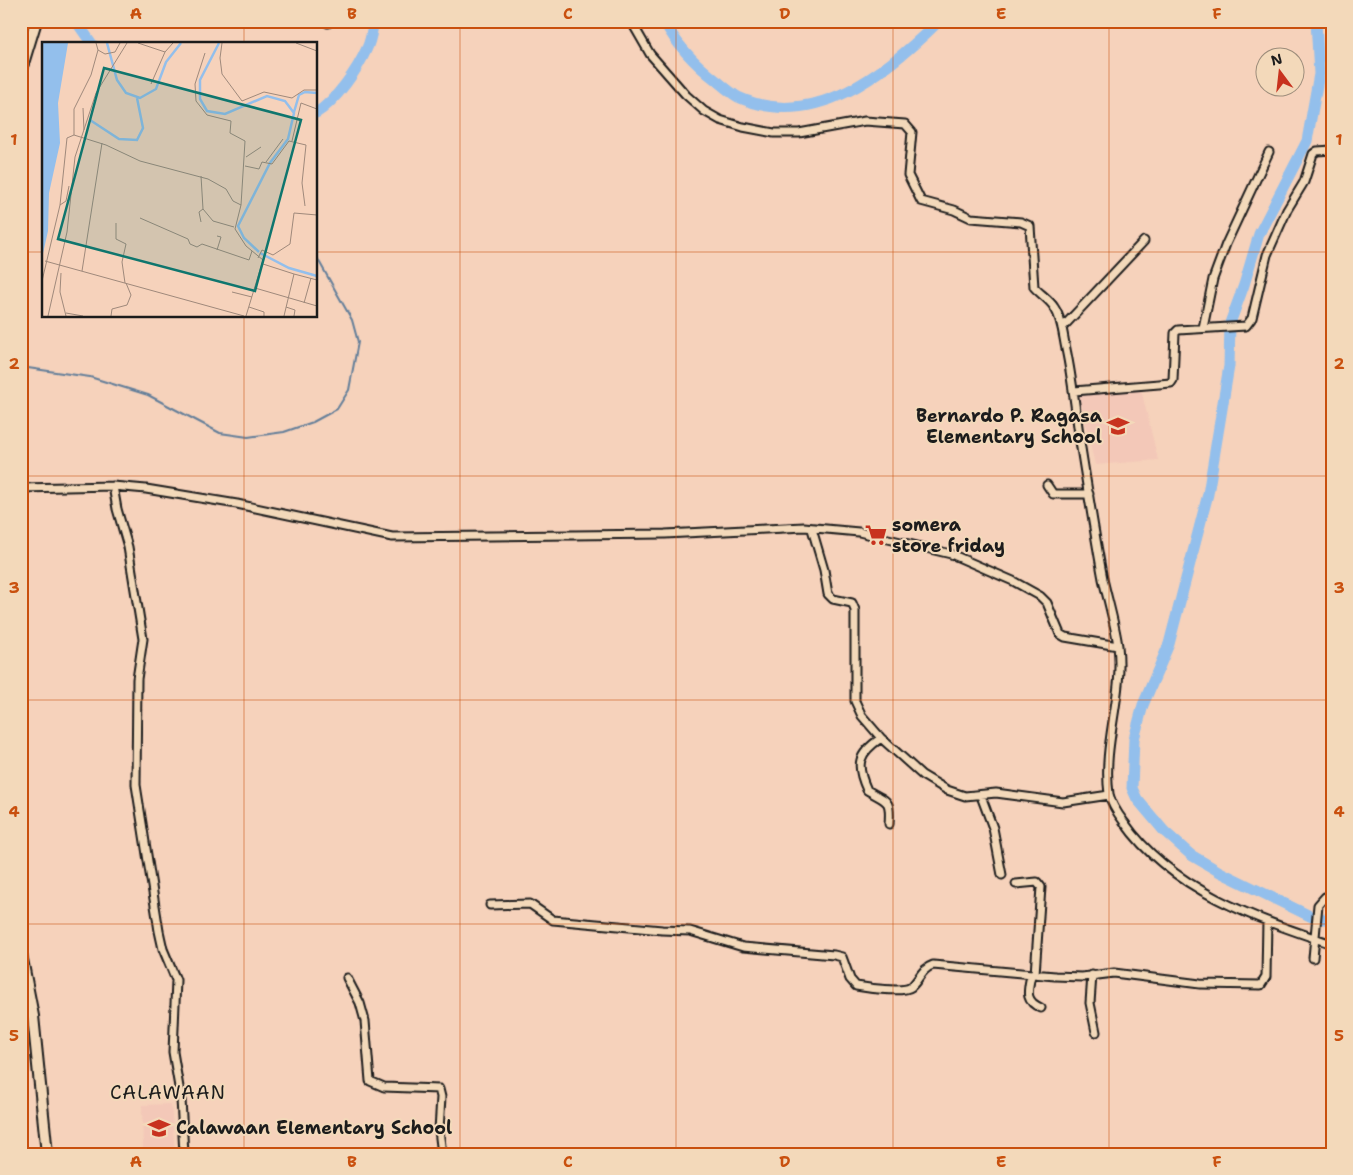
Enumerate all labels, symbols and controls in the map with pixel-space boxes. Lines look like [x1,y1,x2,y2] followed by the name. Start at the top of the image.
[130,3,142,24] text: A
[347,3,357,24] text: B
[563,3,573,24] text: C
[779,3,791,24] text: D
[996,3,1006,24] text: E
[1212,3,1222,24] text: F
[42,42,318,318] inset map
[1256,48,1306,98] north arrow
[1269,49,1284,70] text: N
[10,129,18,150] text: 1
[1335,129,1343,150] text: 1
[8,353,20,374] text: 2
[1333,353,1345,374] text: 2
[916,404,1103,449] place label: Bernardo P. Ragasa Elementary School
[1105,413,1131,439] school or university icon: Bernardo P. Ragasa Elementary School
[892,513,1005,558] place label: somera store friday
[863,522,889,548] supermarket icon: somera store friday
[8,577,20,598] text: 3
[1333,577,1345,598] text: 3
[8,801,20,822] text: 4
[1333,801,1345,822] text: 4
[9,1025,19,1046] text: 5
[1334,1025,1344,1046] text: 5
[110,1080,226,1105] district label: CALAWAAN
[146,1115,172,1141] school or university icon: Calawaan Elementary School
[176,1116,452,1140] place label: Calawaan Elementary School
[130,1151,142,1172] text: A
[347,1151,357,1172] text: B
[563,1151,573,1172] text: C
[779,1151,791,1172] text: D
[996,1151,1006,1172] text: E
[1212,1151,1222,1172] text: F

